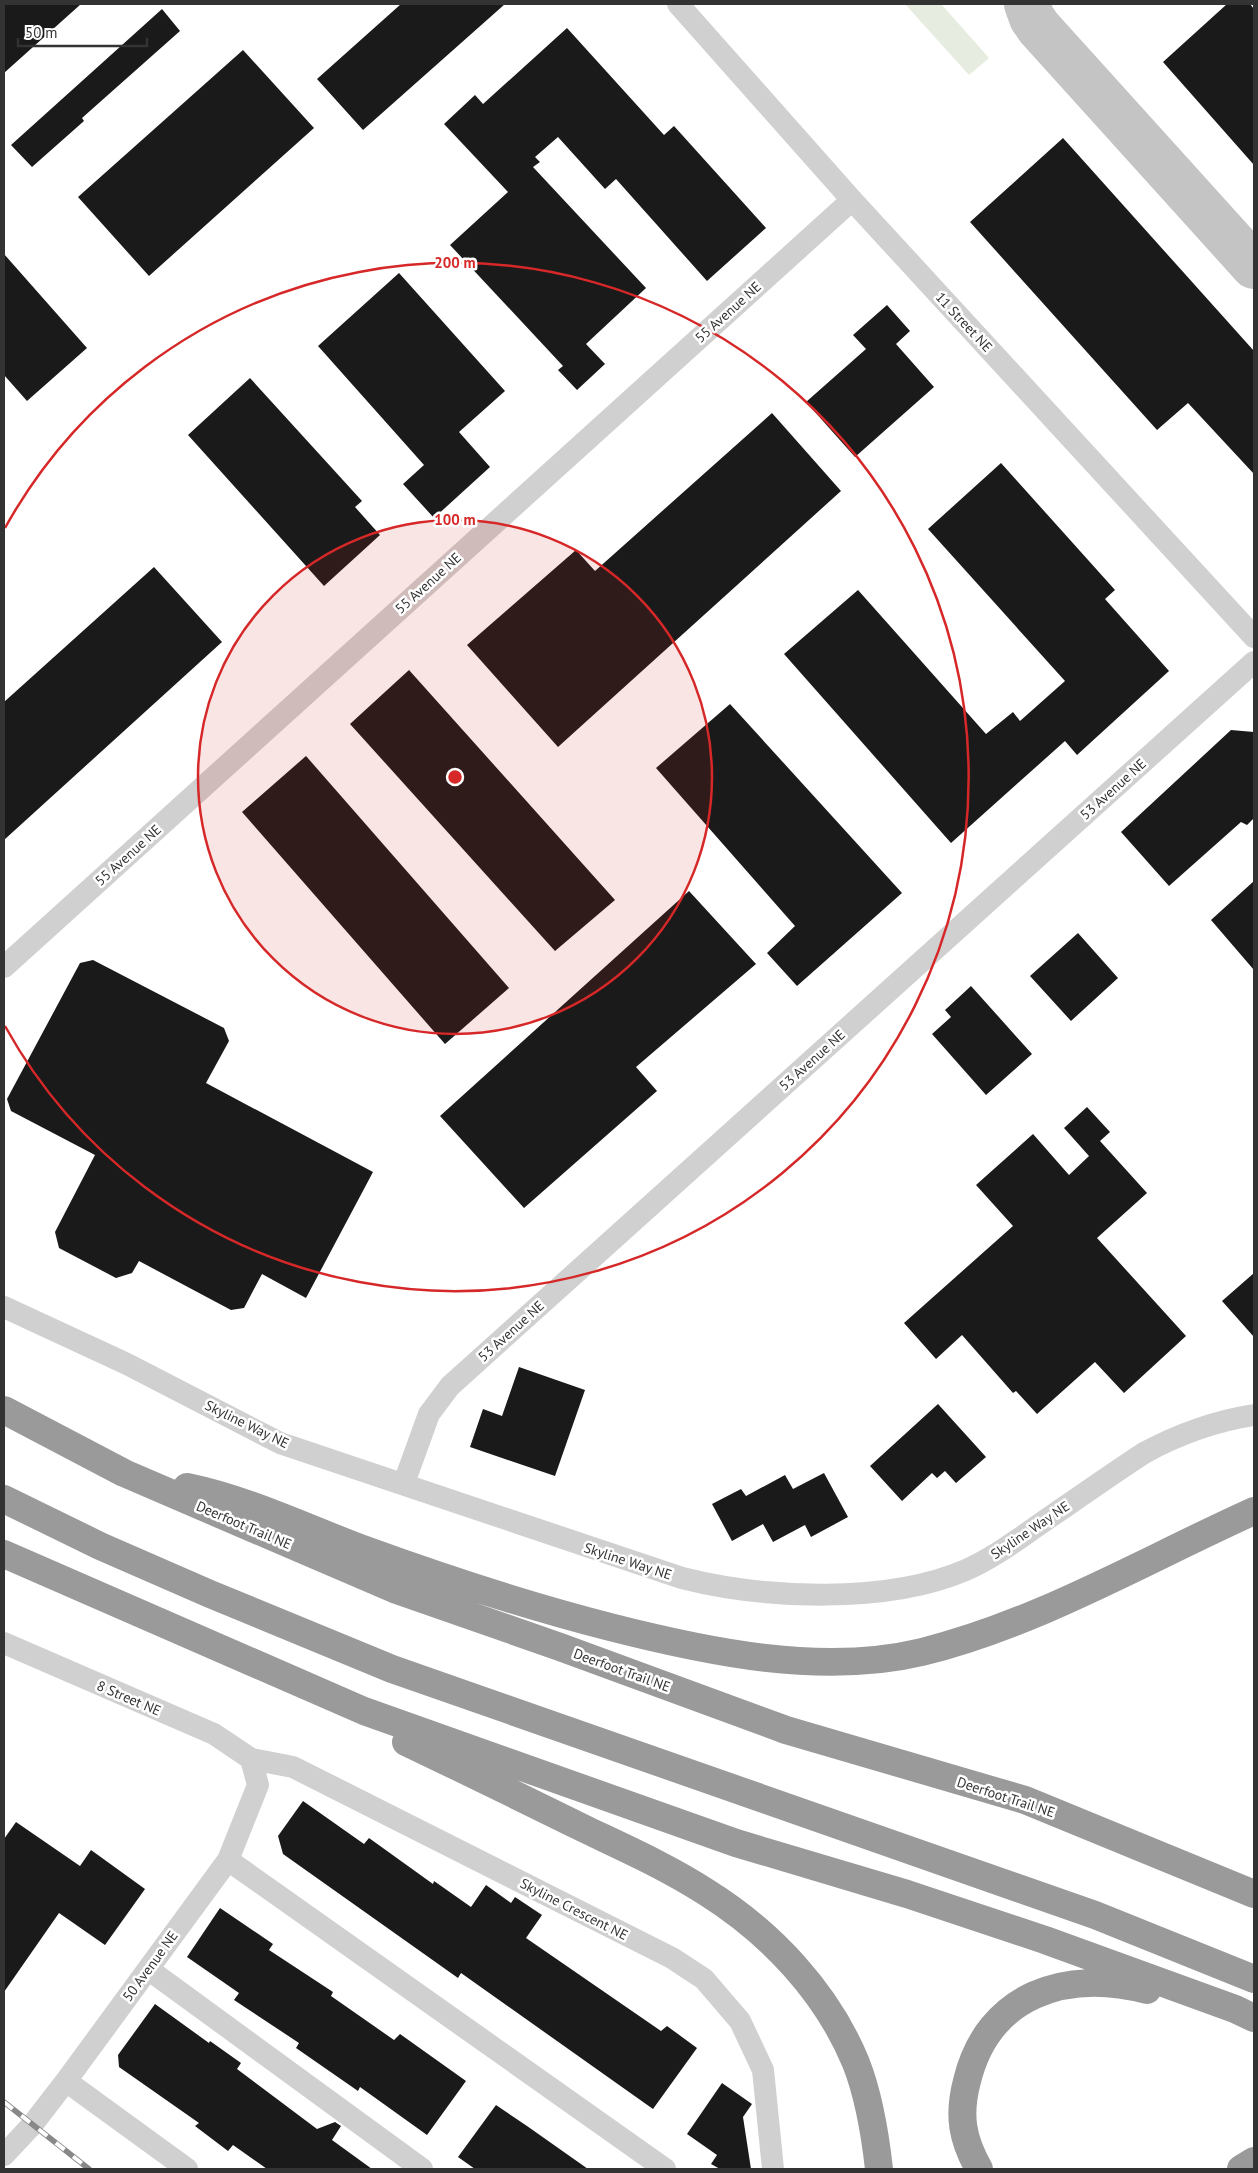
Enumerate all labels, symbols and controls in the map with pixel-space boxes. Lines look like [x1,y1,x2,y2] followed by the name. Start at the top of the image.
[18,15,146,47] scale bar
[25,23,58,42] text: 50 m
[434,253,476,272] text: 200 m
[691,278,765,346] street label: 55 Avenue NE
[932,288,996,356] street label: 11 Street NE
[434,510,476,529] text: 100 m
[391,549,465,617] street label: 55 Avenue NE
[1076,755,1150,823] street label: 53 Avenue NE
[446,768,464,786] centre of rings
[91,821,165,889] street label: 55 Avenue NE
[775,1026,849,1094] street label: 53 Avenue NE
[474,1297,548,1365] street label: 53 Avenue NE
[202,1396,292,1452] street label: Skyline Way NE
[194,1497,294,1553] street label: Deerfoot Trail NE
[987,1497,1073,1563] street label: Skyline Way NE
[582,1538,674,1584] street label: Skyline Way NE
[571,1644,673,1696] street label: Deerfoot Trail NE
[94,1676,164,1720] street label: 8 Street NE
[955,1773,1057,1821] street label: Deerfoot Trail NE
[517,1874,631,1944] street label: Skyline Crescent NE
[118,1927,182,2005] street label: 50 Avenue NE

